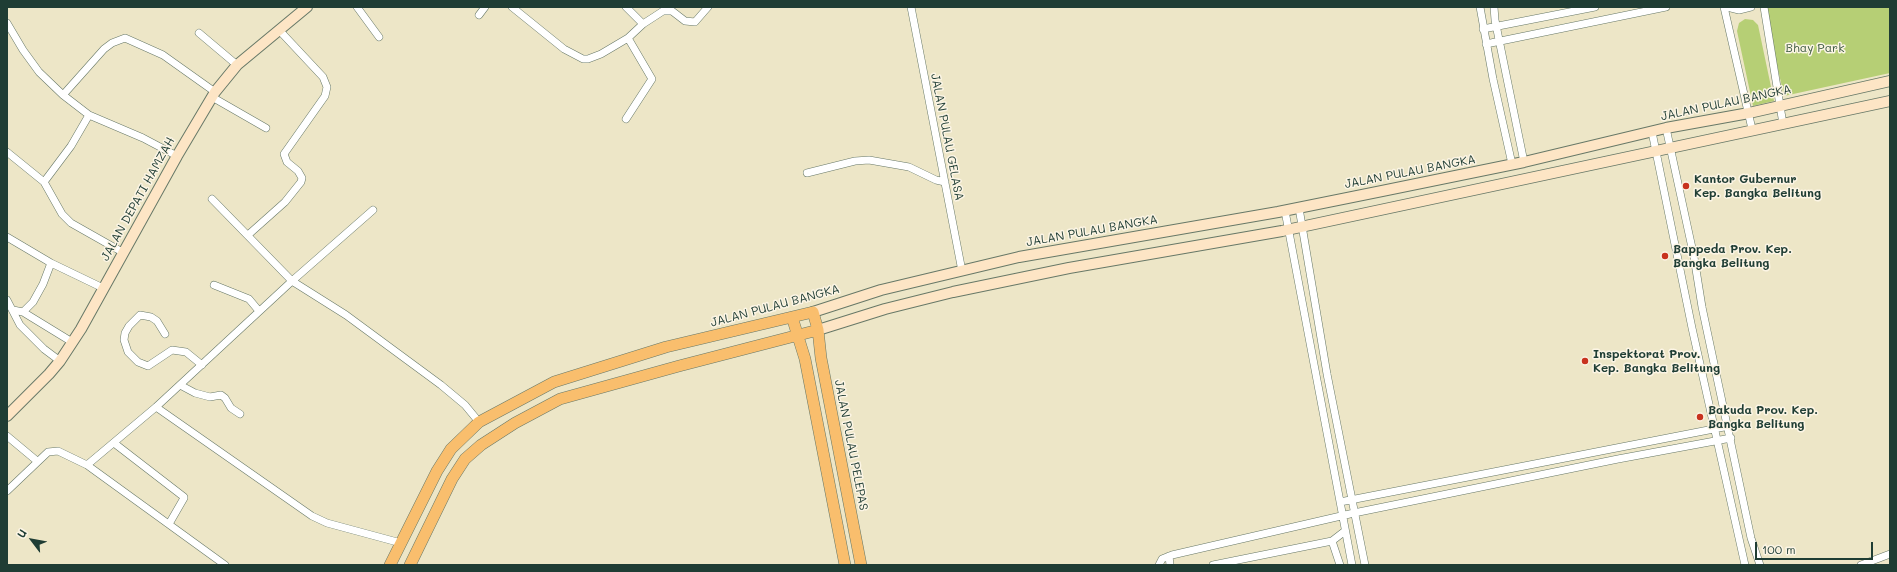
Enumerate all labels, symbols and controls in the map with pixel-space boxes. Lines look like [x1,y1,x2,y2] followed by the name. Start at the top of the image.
[1785,41,1845,55] park label: Bhay Park
[928,72,966,202] street label: JALAN PULAU GELASA
[1659,82,1793,124] street label: JALAN PULAU BANGKA
[98,135,178,263] street label: JALAN DEPATI HAMZAH
[1343,152,1477,192] street label: JALAN PULAU BANGKA
[1694,172,1821,200] place label: Kantor Gubernur Kep. Bangka Belitung
[1681,181,1691,191] marker: Kantor Gubernur Kep. Bangka Belitung
[1025,212,1159,250] street label: JALAN PULAU BANGKA
[1673,242,1792,270] place label: Bappeda Prov. Kep. Bangka Belitung
[1660,251,1670,261] marker: Bappeda Prov. Kep. Bangka Belitung
[709,282,841,330] street label: JALAN PULAU BANGKA
[1593,347,1720,375] place label: Inspektorat Prov. Kep. Bangka Belitung
[1580,356,1590,366] marker: Inspektorat Prov. Kep. Bangka Belitung
[831,378,871,512] street label: JALAN PULAU PELEPAS
[1708,403,1818,431] place label: Bakuda Prov. Kep. Bangka Belitung
[1695,412,1705,422] marker: Bakuda Prov. Kep. Bangka Belitung
[12,520,52,560] north arrow
[13,526,30,541] text: U
[1757,534,1875,560] scale bar
[1762,541,1796,557] text: 100 m

